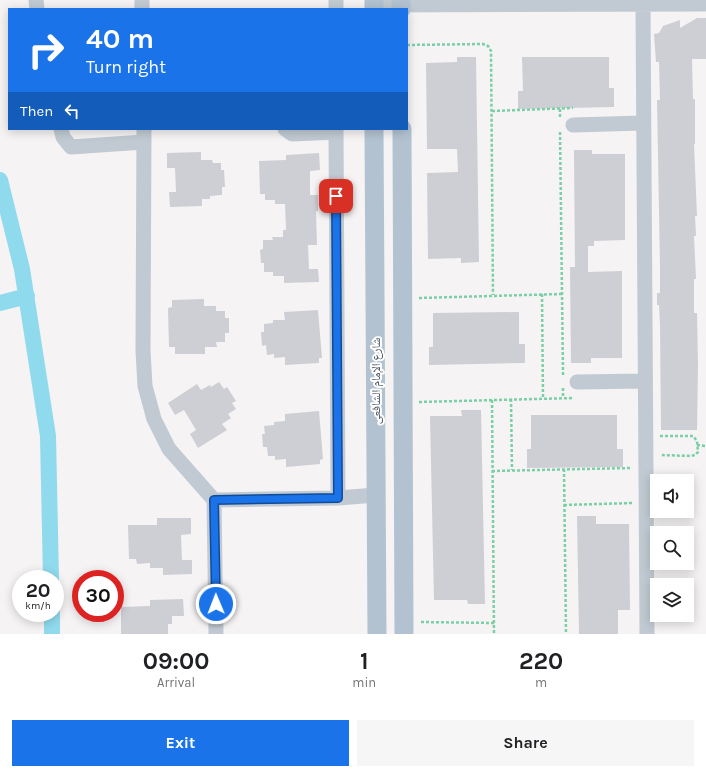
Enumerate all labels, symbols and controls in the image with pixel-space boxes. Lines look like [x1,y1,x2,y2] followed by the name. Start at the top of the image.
[86,22,154,55] text: 40 m
[20,24,72,76] icon: right
[86,56,166,78] text: Turn right
[61,100,83,122] icon: left
[20,102,53,120] text: Then
[319,179,353,213] pin
[325,185,347,207] icon: arrive
[369,338,384,424] street label: شارع الإمام الشافعى
[650,474,694,622] map controls
[650,474,694,518] button: sound
[650,526,694,570] button: search
[72,570,124,622] speed limit sign: 30
[650,578,694,622] button: layers
[26,579,50,602] text: 20
[195,583,237,625] position arrow
[25,600,51,612] text: km/h
[143,647,209,675] text: 09:00
[360,647,368,675] text: 1
[519,647,563,675] text: 220
[157,675,195,690] text: Arrival
[352,675,376,690] text: min
[535,675,547,690] text: m
[12,720,349,766] button: Exit
[357,720,694,766] button: Share

